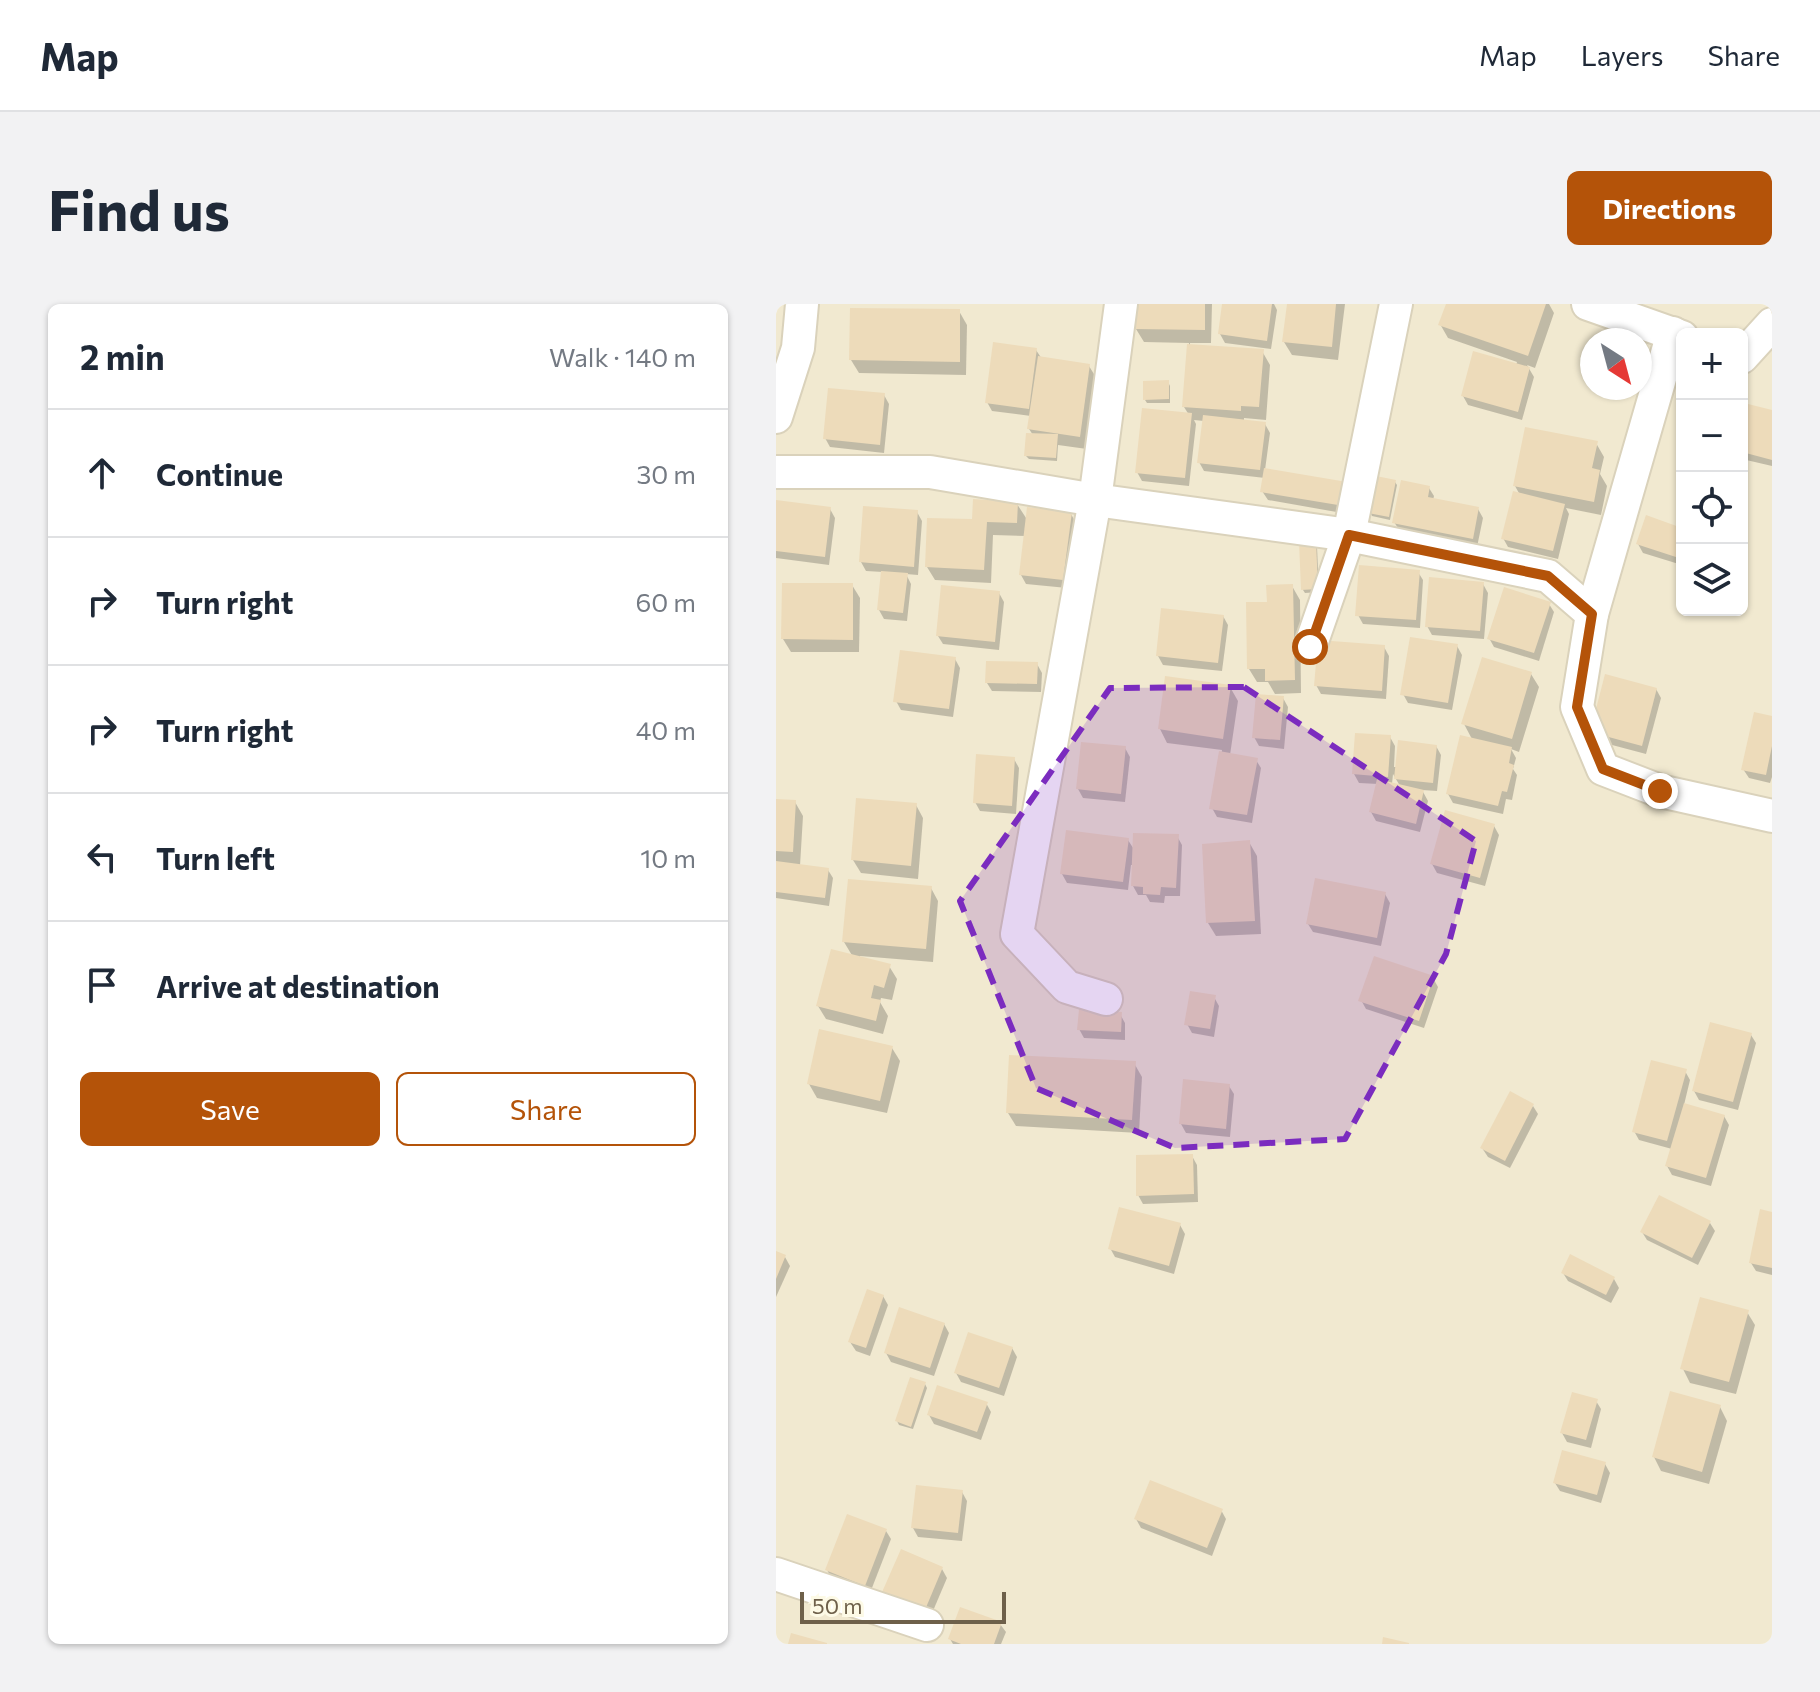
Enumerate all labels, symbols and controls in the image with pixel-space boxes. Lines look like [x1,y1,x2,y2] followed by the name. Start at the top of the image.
[40,32,119,79] text: Map
[1479,38,1537,72] text: Map
[1581,38,1663,72] text: Layers
[1707,38,1780,72] text: Share
[1567,171,1772,245] button: Directions
[48,174,230,243] text: Find us
[1580,328,1652,400] north arrow
[1676,328,1748,616] map controls
[1676,328,1748,400] button: +
[80,335,165,377] text: 2 min
[549,341,696,372] text: Walk · 140 m
[1676,400,1748,472] button: −
[80,451,124,495] icon: ahead
[156,455,283,492] text: Continue
[637,458,696,489] text: 30 m
[1676,472,1748,544] button: locate
[1676,544,1748,616] button: layers
[80,579,124,623] icon: right
[156,583,293,620] text: Turn right
[636,586,696,617] text: 60 m
[1292,629,1328,665] route start
[80,707,124,751] icon: right
[156,711,293,748] text: Turn right
[636,714,696,745] text: 40 m
[1642,773,1678,809] route end
[80,835,124,879] icon: left
[156,839,275,876] text: Turn left
[640,842,696,873] text: 10 m
[80,963,124,1007] icon: arrive
[156,967,440,1004] text: Arrive at destination
[80,1072,380,1146] button: Save
[396,1072,696,1146] button: Share
[800,1588,1006,1624] scale bar
[812,1592,862,1619] text: 50 m

